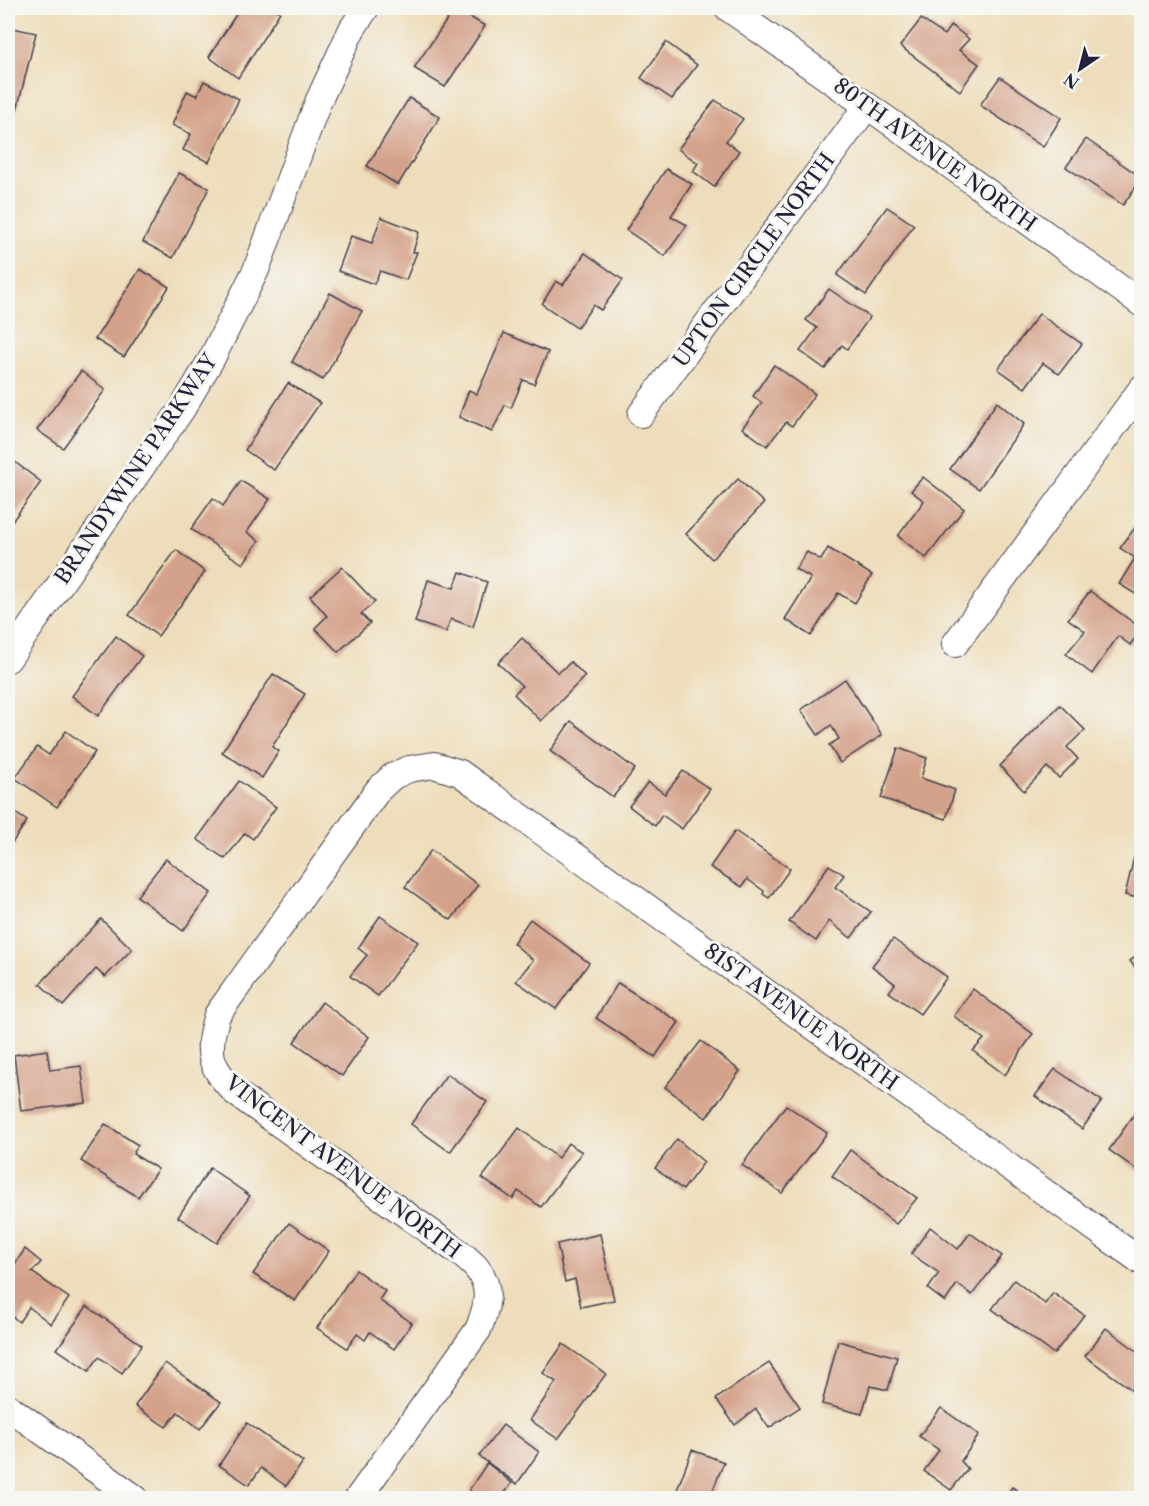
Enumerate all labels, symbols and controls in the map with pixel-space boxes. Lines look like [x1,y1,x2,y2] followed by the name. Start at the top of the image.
[1050,39,1110,99] north arrow
[1060,69,1083,93] text: N
[829,73,1042,237] street label: 80TH AVENUE NORTH
[668,148,840,372] street label: UPTON CIRCLE NORTH
[49,348,223,589] street label: BRANDYWINE PARKWAY
[699,938,903,1095] street label: 81ST AVENUE NORTH
[220,1069,466,1263] street label: VINCENT AVENUE NORTH

